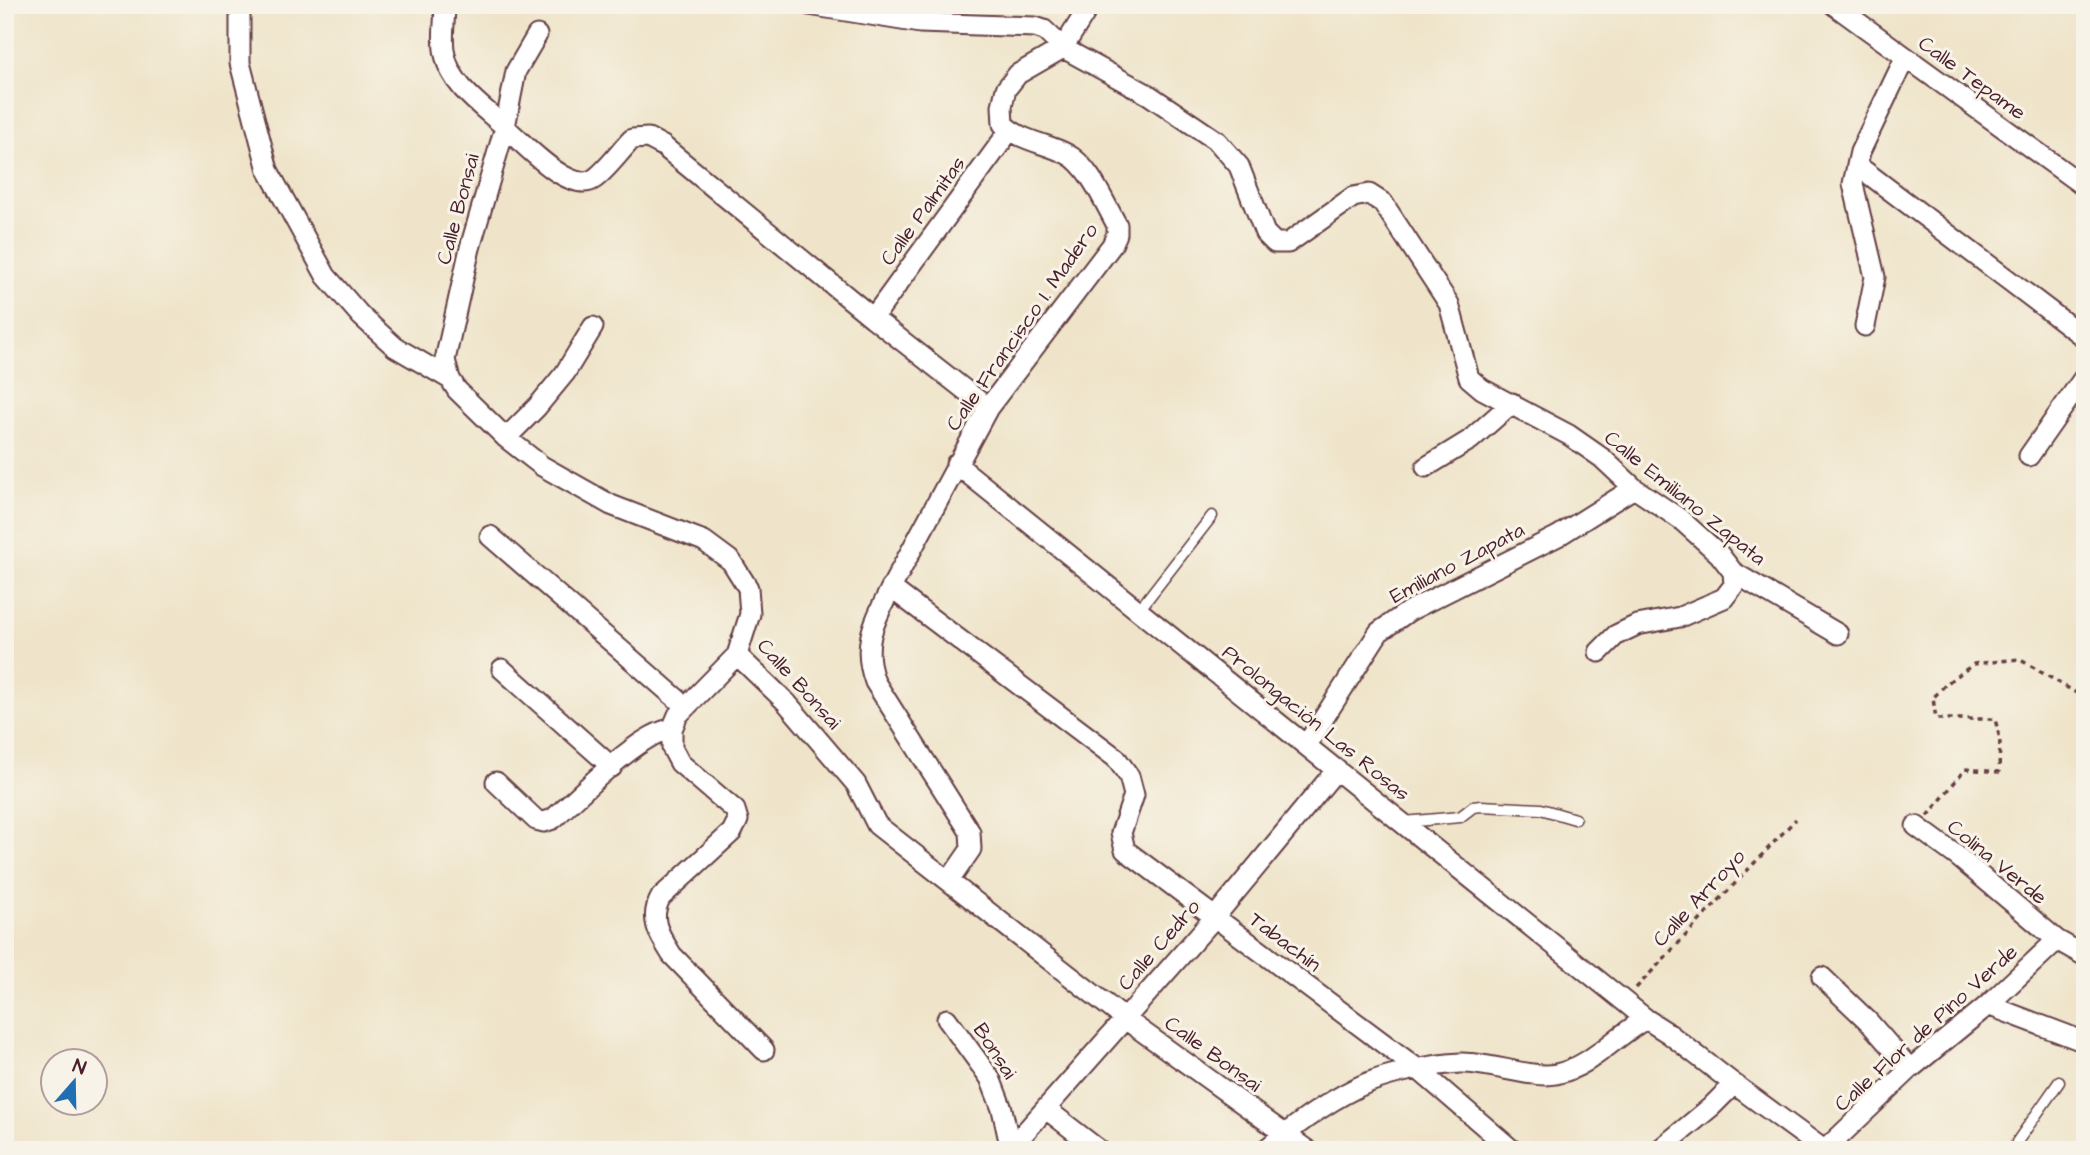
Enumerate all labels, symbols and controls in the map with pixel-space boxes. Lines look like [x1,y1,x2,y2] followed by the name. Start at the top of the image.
[1912,29,2032,128] street label: Calle Tepame
[429,150,487,268] street label: Calle Bonsai
[873,150,973,272] street label: Calle Palmitas
[939,217,1105,437] street label: Calle Francisco I. Madero
[1597,424,1772,573] street label: Calle Emiliano Zapata
[1385,515,1530,612] street label: Emiliano Zapata
[750,632,848,736] street label: Calle Bonsai
[1215,638,1416,809] street label: Prolongación Las Rosas
[1941,813,2053,911] street label: Colina Verde
[1646,843,1753,954] street label: Calle Arroyo
[1111,893,1207,997] street label: Calle Cedro
[1243,905,1327,979] street label: Tabachín
[1828,938,2024,1118] street label: Calle Flor de Pino Verde
[1159,1009,1267,1099] street label: Calle Bonsai
[966,1017,1024,1085] street label: Bonsai
[38,1046,108,1116] north arrow
[69,1053,90,1082] text: N

